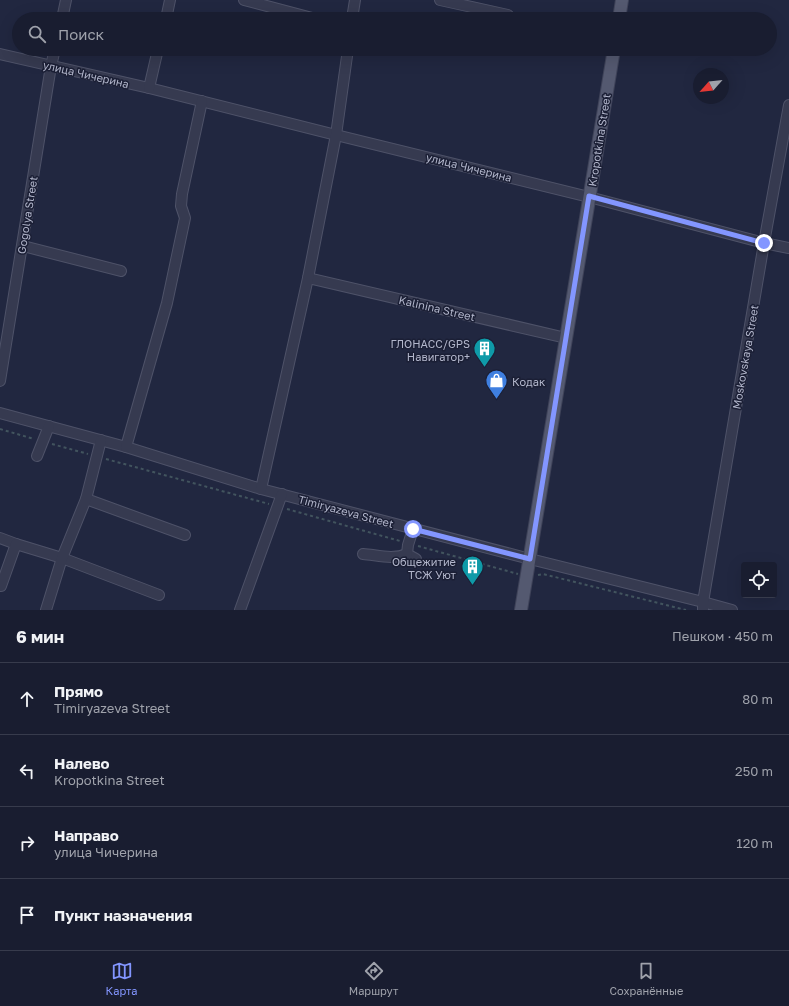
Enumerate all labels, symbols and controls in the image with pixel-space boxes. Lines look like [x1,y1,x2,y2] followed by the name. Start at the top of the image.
[12,12,777,56] search box
[26,23,48,45] icon: search
[58,25,104,43] text: Поиск
[42,58,130,90] street label: улица Чичерина
[693,68,729,104] north arrow
[585,93,613,187] street label: Kropotkina Street
[425,150,513,184] street label: улица Чичерина
[14,175,40,255] street label: Gogolya Street
[755,234,773,252] route end
[397,293,477,323] street label: Kalinina Street
[729,304,761,410] street label: Moskovskaya Street
[472,336,498,369] building icon: ГЛОНАСС/GPS Навигатор+
[391,337,470,363] place label: ГЛОНАСС/GPS Навигатор+
[483,368,509,401] shop icon: Кодак
[512,375,546,388] place label: Кодак
[297,492,395,530] street label: Timiryazeva Street
[404,520,422,538] route start
[459,554,485,587] building icon: Общежитие ТСЖ Уют
[392,555,457,581] place label: Общежитие ТСЖ Уют
[741,562,777,598] map controls
[741,562,777,598] button: locate
[16,626,64,647] text: 6 мин
[672,628,773,644] text: Пешком · 450 m
[54,682,103,700] text: Прямо
[16,688,38,710] icon: ahead
[742,691,773,707] text: 80 m
[54,700,170,716] text: Timiryazeva Street
[54,754,110,772] text: Налево
[16,760,38,782] icon: left
[735,763,773,779] text: 250 m
[54,772,165,788] text: Kropotkina Street
[54,826,119,844] text: Направо
[16,832,38,854] icon: right
[736,835,773,851] text: 120 m
[54,844,158,860] text: улица Чичерина
[16,904,38,926] icon: arrive
[54,906,192,924] text: Пункт назначения
[106,960,137,997] tab: Карта
[349,960,398,997] tab: Маршрут
[610,960,683,997] tab: Сохранённые

